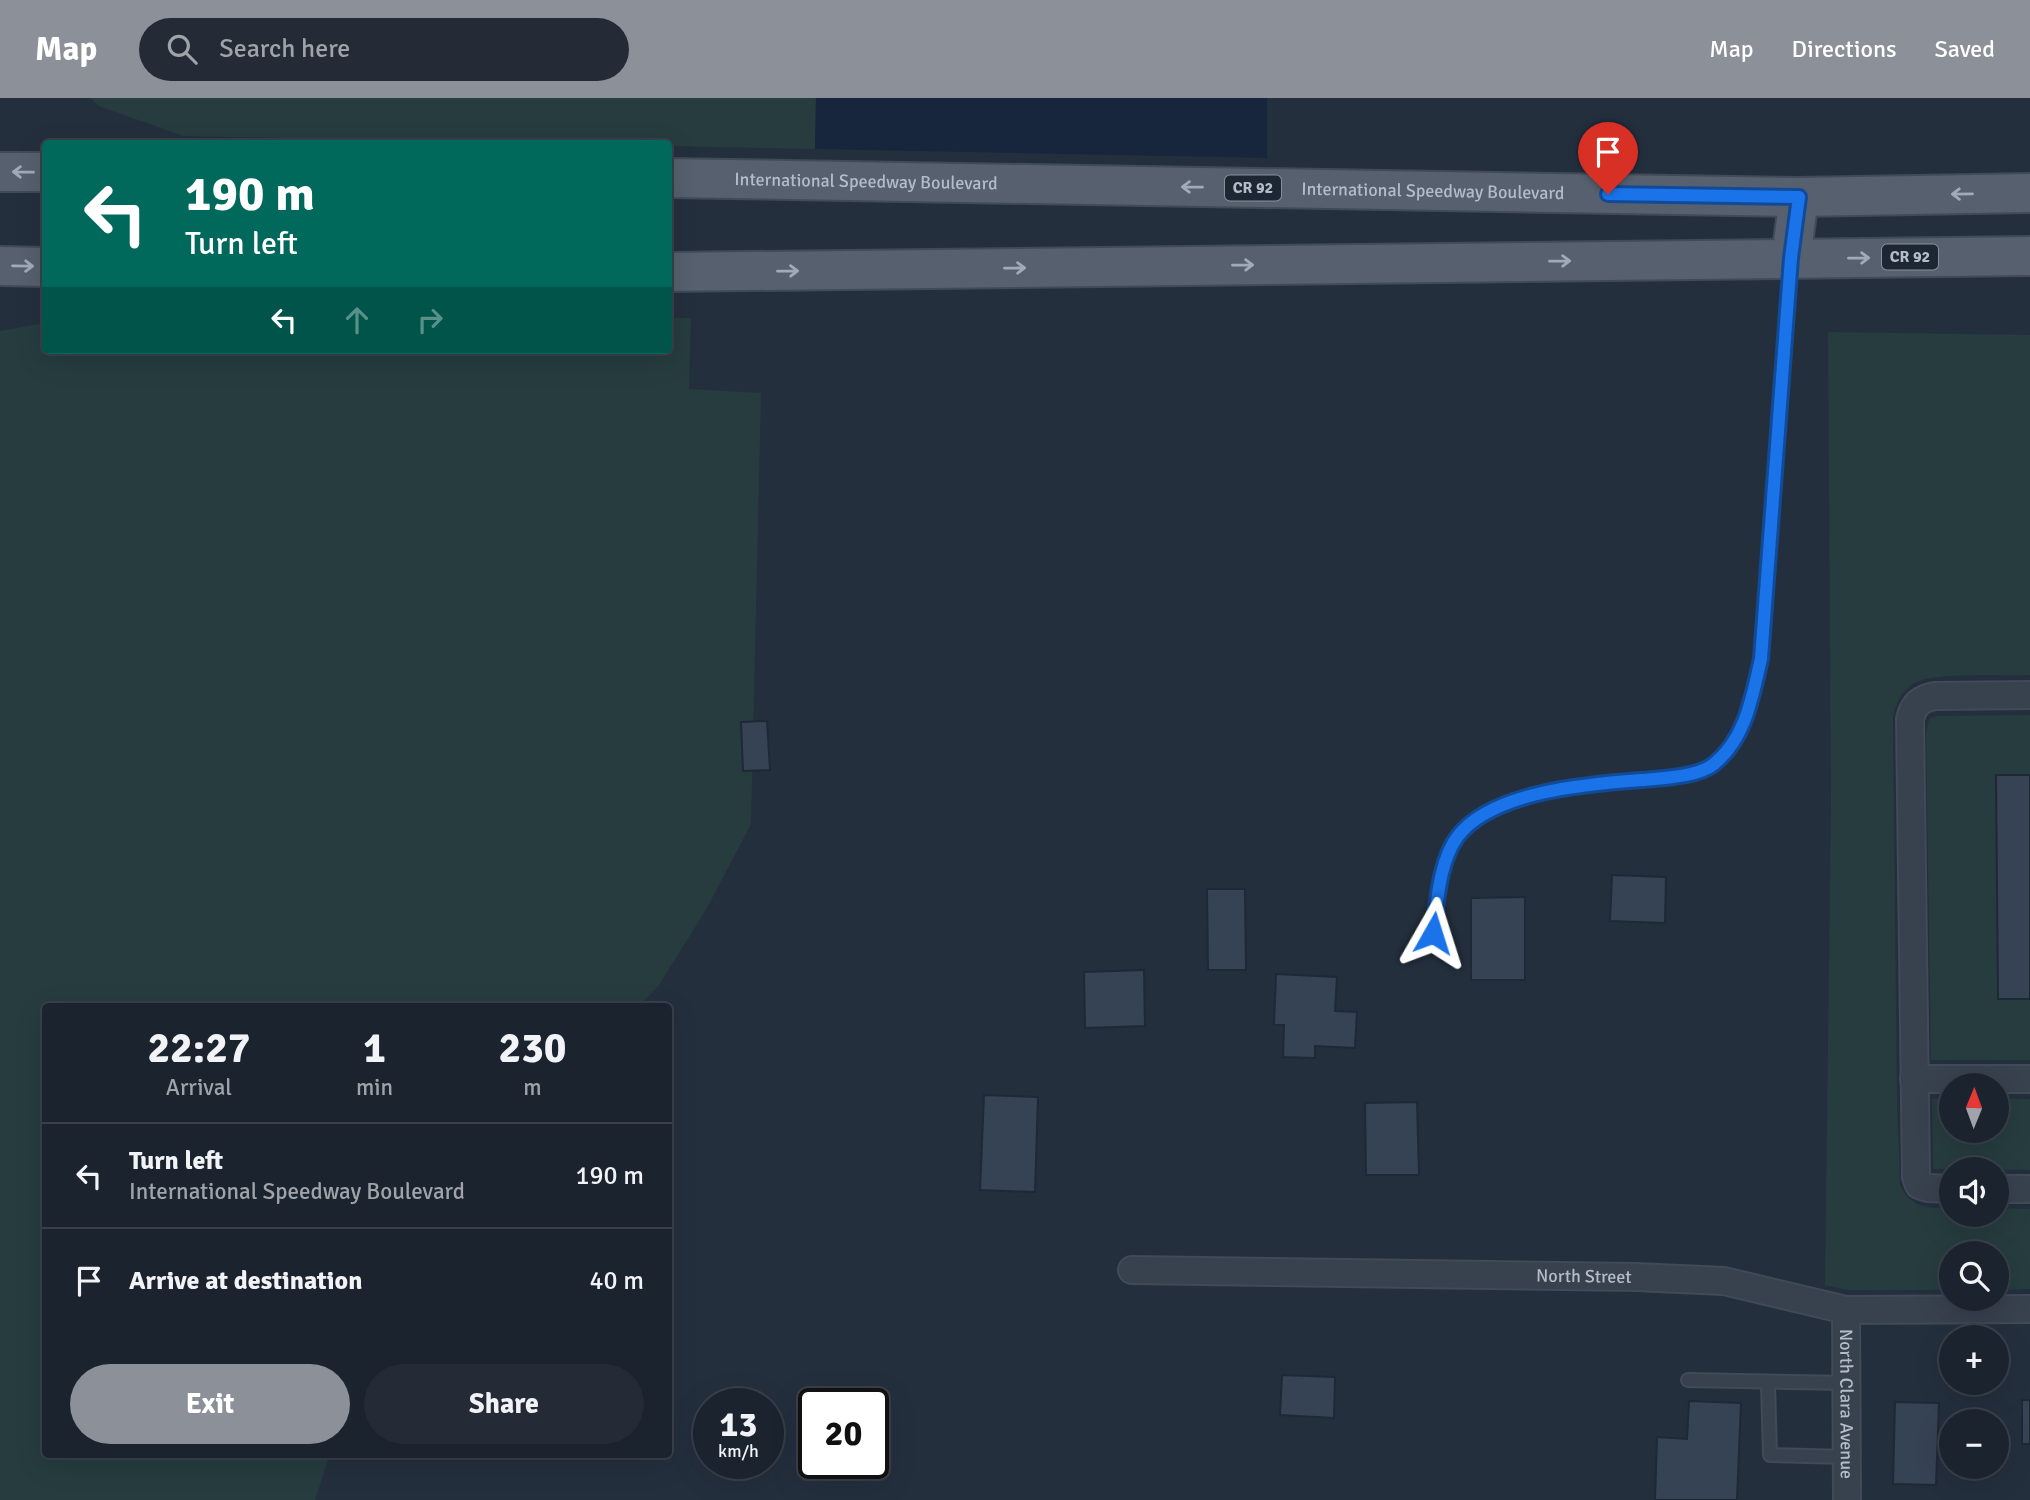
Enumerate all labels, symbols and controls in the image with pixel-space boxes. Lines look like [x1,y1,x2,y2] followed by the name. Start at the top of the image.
[139,18,629,81] search box
[35,29,97,70] text: Map
[163,30,201,68] icon: search
[219,33,350,65] text: Search here
[1709,34,1754,64] text: Map
[1792,34,1897,64] text: Directions
[1935,34,1995,64] text: Saved
[1578,122,1638,194] pin
[1589,133,1627,171] icon: arrive
[185,164,315,224] text: 190 m
[12,165,35,179] one-way arrow
[70,168,161,259] icon: left
[734,168,998,195] street label: International Speedway Boulevard
[1225,176,1281,200] road number: CR 92
[1301,178,1565,204] street label: International Speedway Boulevard
[1181,180,1204,193] one-way arrow
[1951,187,1974,201] one-way arrow
[185,224,298,263] text: Turn left
[1882,244,1938,270] road number: CR 92
[1847,251,1870,265] one-way arrow
[1548,254,1571,268] one-way arrow
[1231,258,1254,272] one-way arrow
[11,260,34,273] one-way arrow
[1004,261,1027,275] one-way arrow
[776,264,799,278] one-way arrow
[265,301,303,339] icon: left
[338,301,376,339] icon: ahead
[411,301,449,339] icon: right
[1396,896,1470,970] position arrow
[147,1023,251,1074] text: 22:27
[363,1023,386,1074] text: 1
[498,1023,567,1074] text: 230
[166,1073,232,1102] text: Arrival
[356,1073,393,1102] text: min
[523,1073,542,1102] text: m
[1939,1073,2009,1143] north arrow
[1939,1073,2009,1479] map controls
[129,1145,223,1177] text: Turn left
[70,1157,108,1195] icon: left
[1939,1157,2009,1227] button: sound
[575,1160,644,1192] text: 190 m
[129,1177,465,1206] text: International Speedway Boulevard
[1939,1241,2009,1311] button: search
[70,1262,108,1300] icon: arrive
[129,1265,362,1297] text: Arrive at destination
[589,1265,644,1297] text: 40 m
[1536,1265,1632,1288] street label: North Street
[1939,1325,2009,1395] button: +
[1835,1329,1858,1479] street label: North Clara Avenue
[70,1364,350,1444] button: Exit
[364,1364,644,1444] button: Share
[798,1388,889,1479] speed limit sign: 20
[720,1403,757,1446] text: 13
[1939,1409,2009,1479] button: −
[718,1440,759,1462] text: km/h

